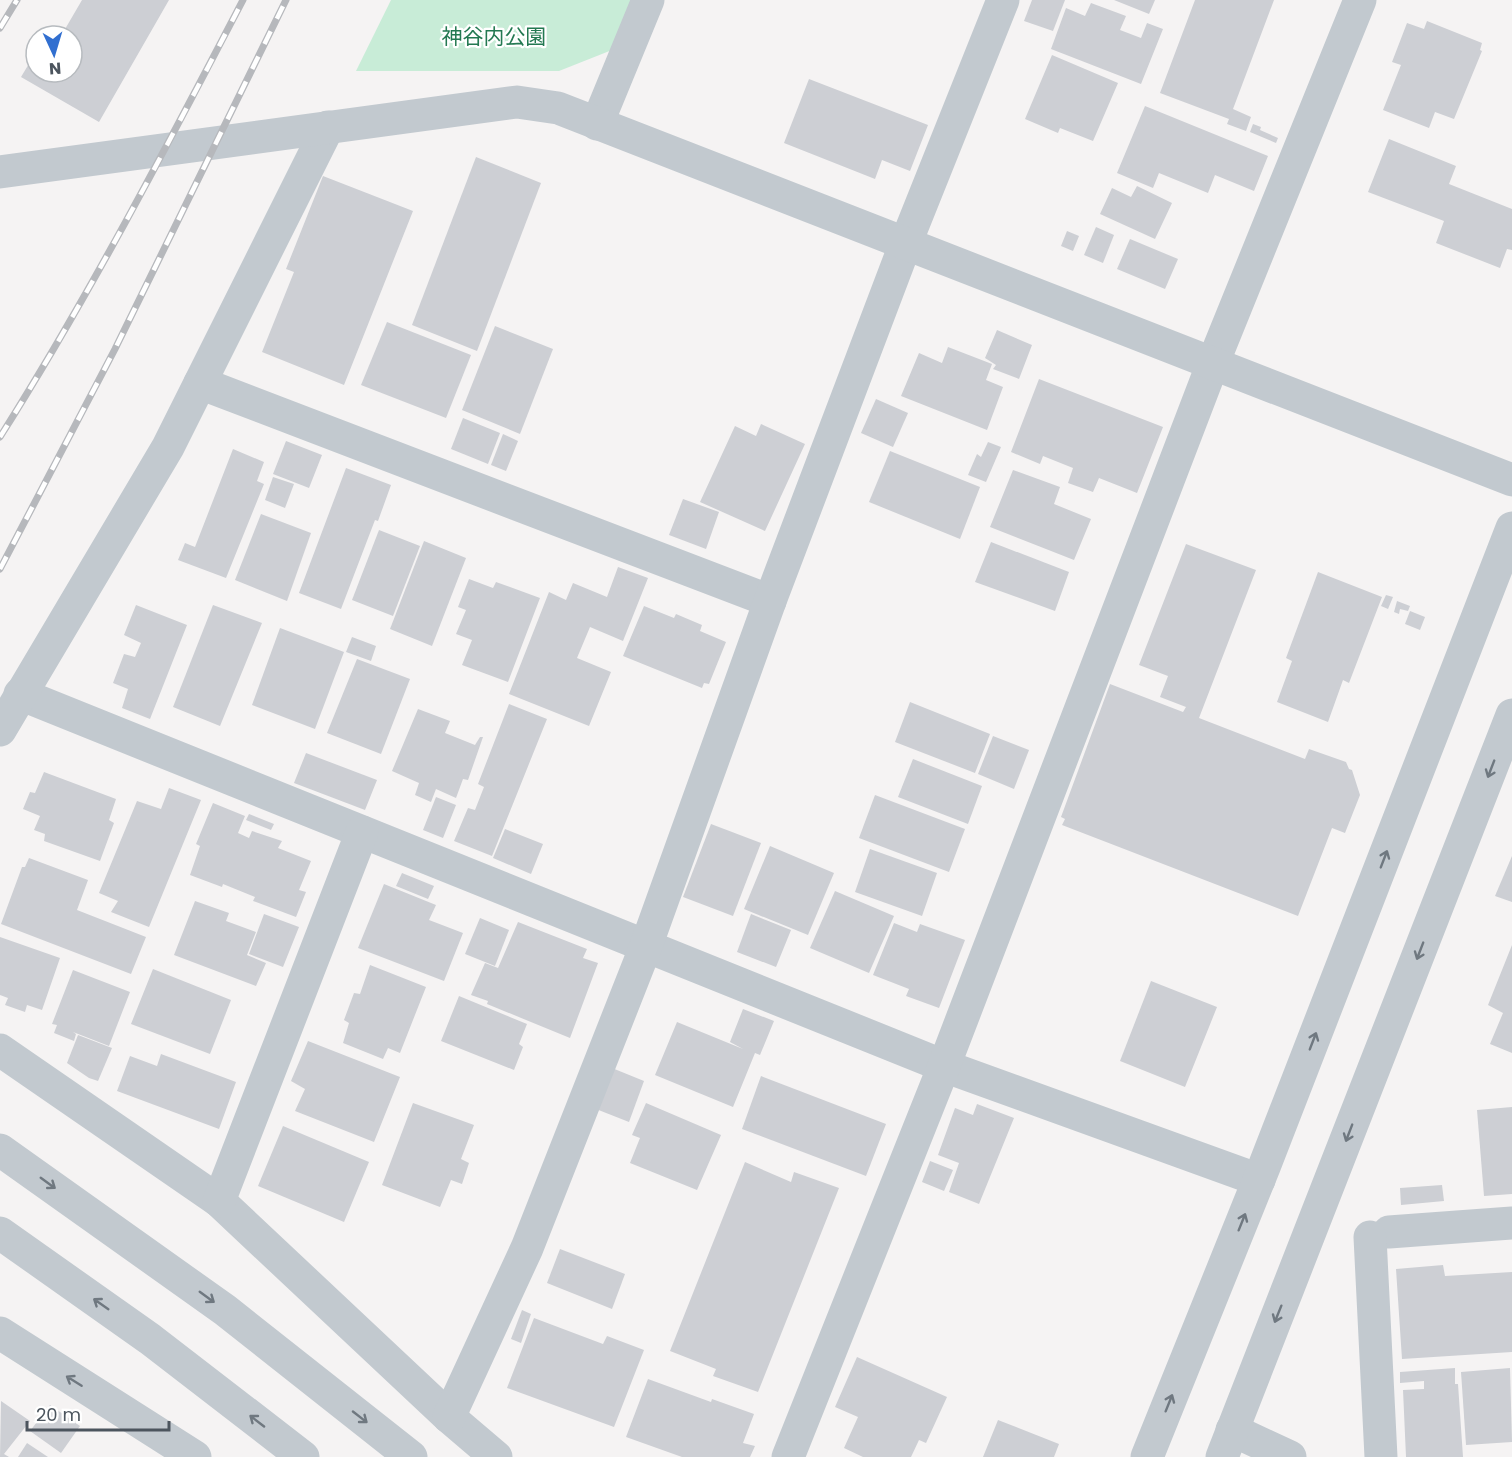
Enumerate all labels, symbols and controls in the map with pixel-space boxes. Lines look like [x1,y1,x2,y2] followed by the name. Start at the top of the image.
[442,22,547,51] park label: 神谷内公園
[24,24,84,84] north arrow
[48,57,62,80] text: N
[1485,759,1496,778] one-way arrow
[1379,850,1390,869] one-way arrow
[1414,941,1425,960] one-way arrow
[1308,1032,1319,1050] one-way arrow
[1343,1123,1354,1141] one-way arrow
[39,1177,56,1189] one-way arrow
[1237,1213,1248,1232] one-way arrow
[198,1291,214,1303] one-way arrow
[93,1298,109,1310] one-way arrow
[1272,1304,1283,1323] one-way arrow
[66,1374,83,1386] one-way arrow
[27,1394,170,1432] scale bar
[1164,1394,1175,1413] one-way arrow
[36,1402,81,1427] text: 20 m
[352,1410,368,1423] one-way arrow
[249,1415,265,1428] one-way arrow

